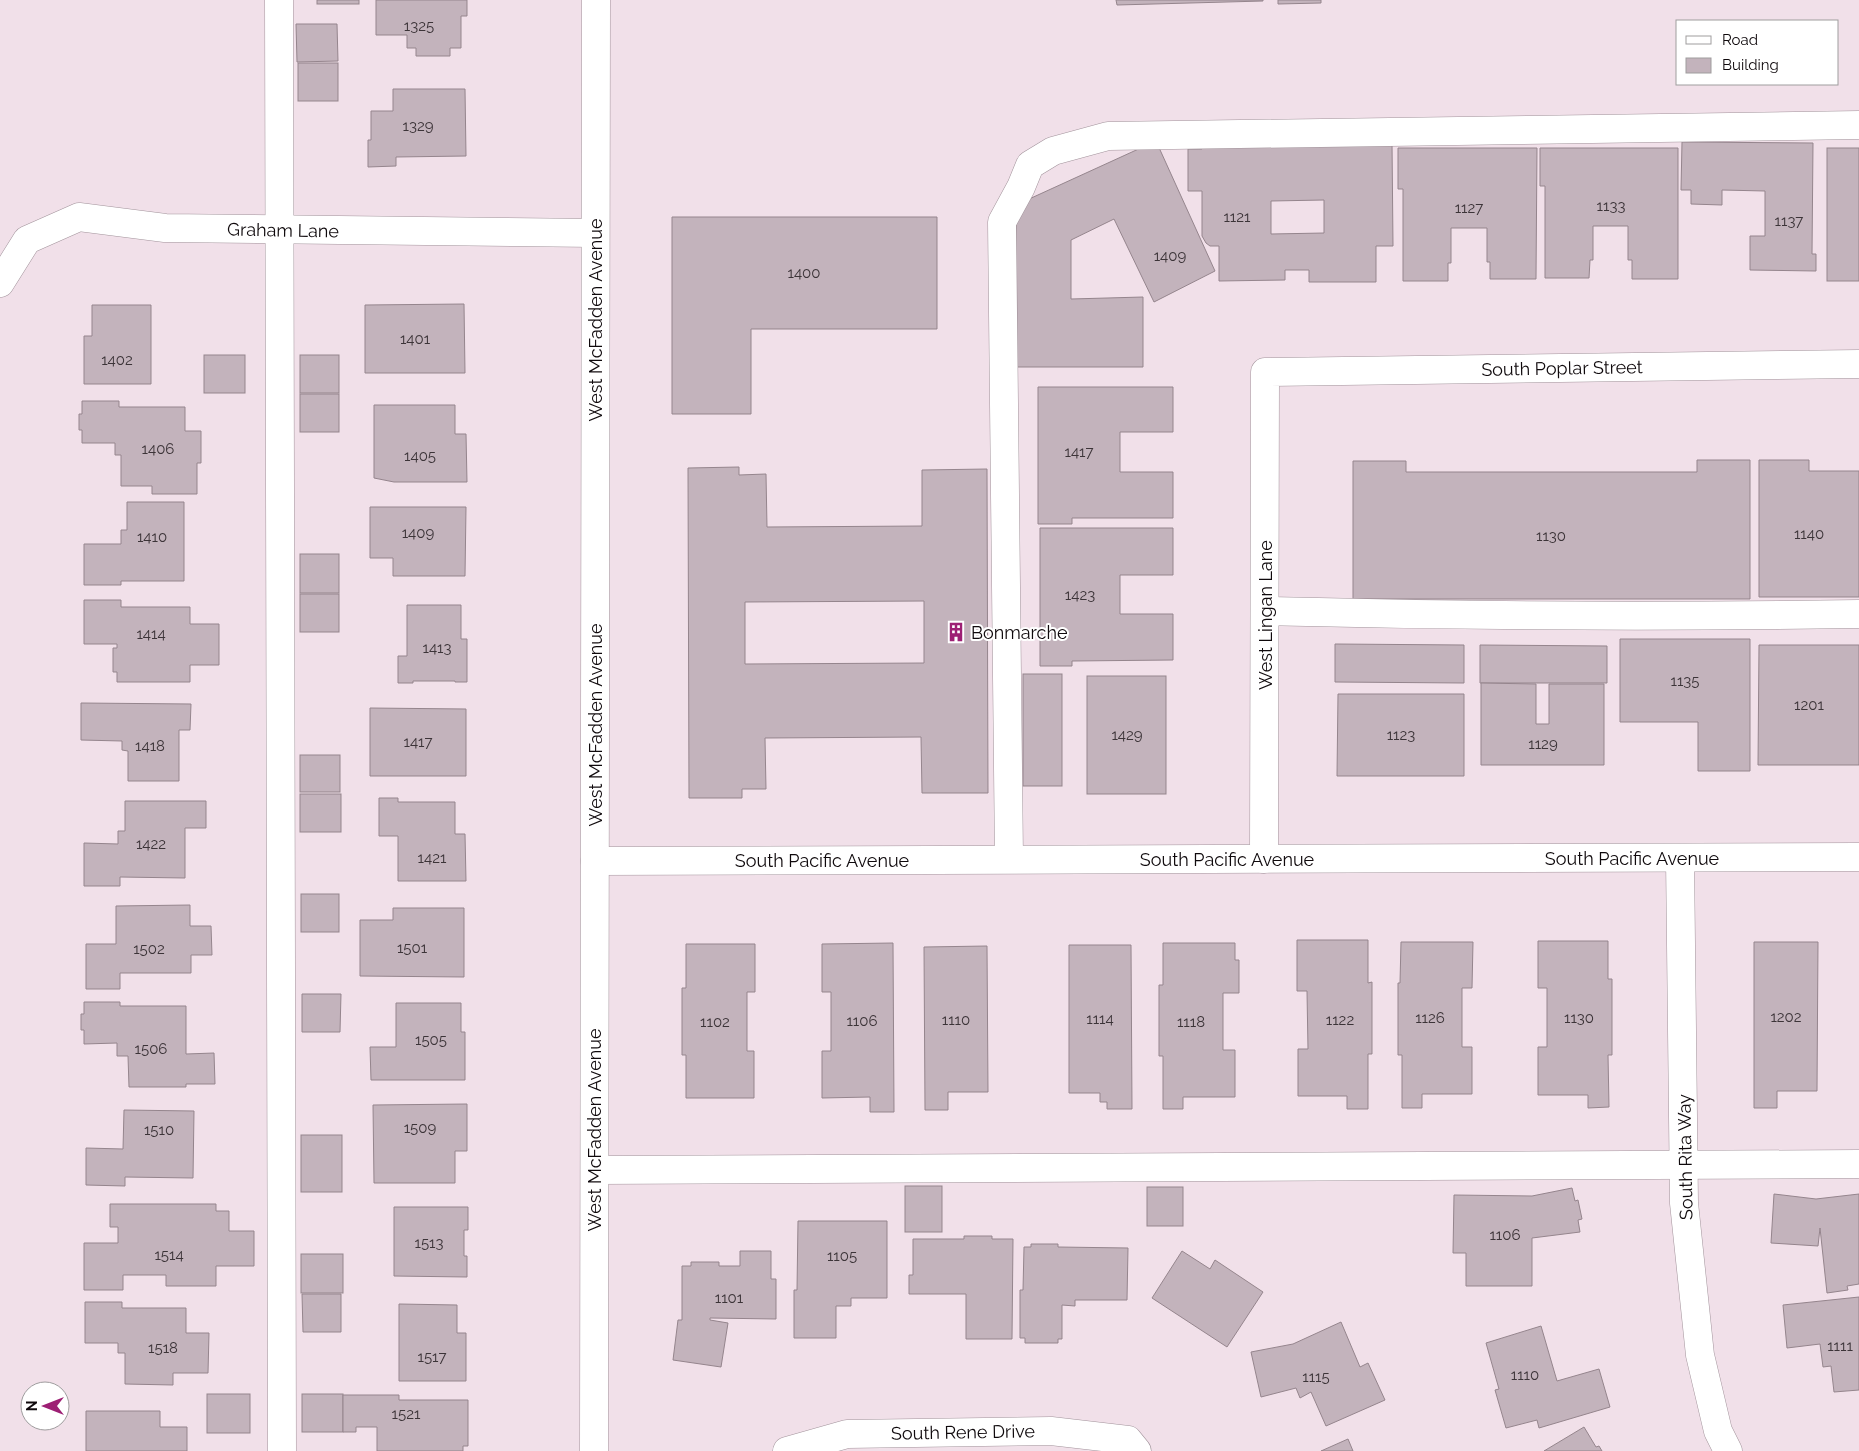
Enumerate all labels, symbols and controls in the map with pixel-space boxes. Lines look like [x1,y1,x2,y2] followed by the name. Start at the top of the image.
[404,17,434,35] house number: 1325
[1676,20,1839,85] legend
[1722,31,1758,49] text: Road
[1722,56,1779,74] text: Building
[402,117,434,135] house number: 1329
[1597,197,1625,215] house number: 1133
[1455,199,1483,217] house number: 1127
[1223,208,1251,226] house number: 1121
[1775,212,1803,230] house number: 1137
[585,218,606,421] street label: West McFadden Avenue
[227,219,339,241] street label: Graham Lane
[1154,247,1186,265] house number: 1409
[788,264,820,282] house number: 1400
[400,330,431,348] house number: 1401
[101,351,133,369] house number: 1402
[1481,356,1643,380] street label: South Poplar Street
[142,440,174,458] house number: 1406
[1065,443,1093,461] house number: 1417
[404,447,436,465] house number: 1405
[402,524,434,542] house number: 1409
[1794,525,1824,543] house number: 1140
[1536,527,1566,545] house number: 1130
[137,528,167,546] house number: 1410
[1255,540,1276,690] street label: West Lingan Lane
[1065,586,1095,604] house number: 1423
[945,621,967,643] building icon: Bonmarche
[971,622,1068,643] place label: Bonmarche
[585,623,606,826] street label: West McFadden Avenue
[136,625,166,643] house number: 1414
[422,639,452,657] house number: 1413
[1670,672,1700,690] house number: 1135
[1794,696,1824,714] house number: 1201
[1111,726,1143,744] house number: 1429
[1387,726,1415,744] house number: 1123
[404,733,432,751] house number: 1417
[1528,735,1558,753] house number: 1129
[135,737,165,755] house number: 1418
[136,835,166,853] house number: 1422
[1545,848,1720,869] street label: South Pacific Avenue
[418,849,447,867] house number: 1421
[1140,849,1315,870] street label: South Pacific Avenue
[735,850,910,871] street label: South Pacific Avenue
[397,939,428,957] house number: 1501
[133,940,165,958] house number: 1502
[1770,1008,1802,1026] house number: 1202
[1415,1009,1445,1027] house number: 1126
[1564,1009,1594,1027] house number: 1130
[1086,1010,1114,1028] house number: 1114
[942,1011,970,1029] house number: 1110
[1326,1011,1354,1029] house number: 1122
[846,1012,878,1030] house number: 1106
[700,1013,730,1031] house number: 1102
[1177,1013,1205,1031] house number: 1118
[584,1028,605,1231] street label: West McFadden Avenue
[415,1031,447,1049] house number: 1505
[135,1040,167,1058] house number: 1506
[1673,1094,1697,1220] street label: South Rita Way
[404,1119,436,1137] house number: 1509
[144,1121,174,1139] house number: 1510
[1489,1226,1521,1244] house number: 1106
[414,1234,444,1252] house number: 1513
[154,1246,184,1264] house number: 1514
[827,1247,857,1265] house number: 1105
[715,1289,744,1307] house number: 1101
[1827,1337,1853,1355] house number: 1111
[148,1339,178,1357] house number: 1518
[418,1348,446,1366] house number: 1517
[1511,1366,1539,1384] house number: 1110
[1302,1368,1330,1386] house number: 1115
[20,1381,70,1431] north arrow
[24,1401,40,1411] text: N
[392,1405,421,1423] house number: 1521
[891,1420,1036,1444] street label: South Rene Drive

